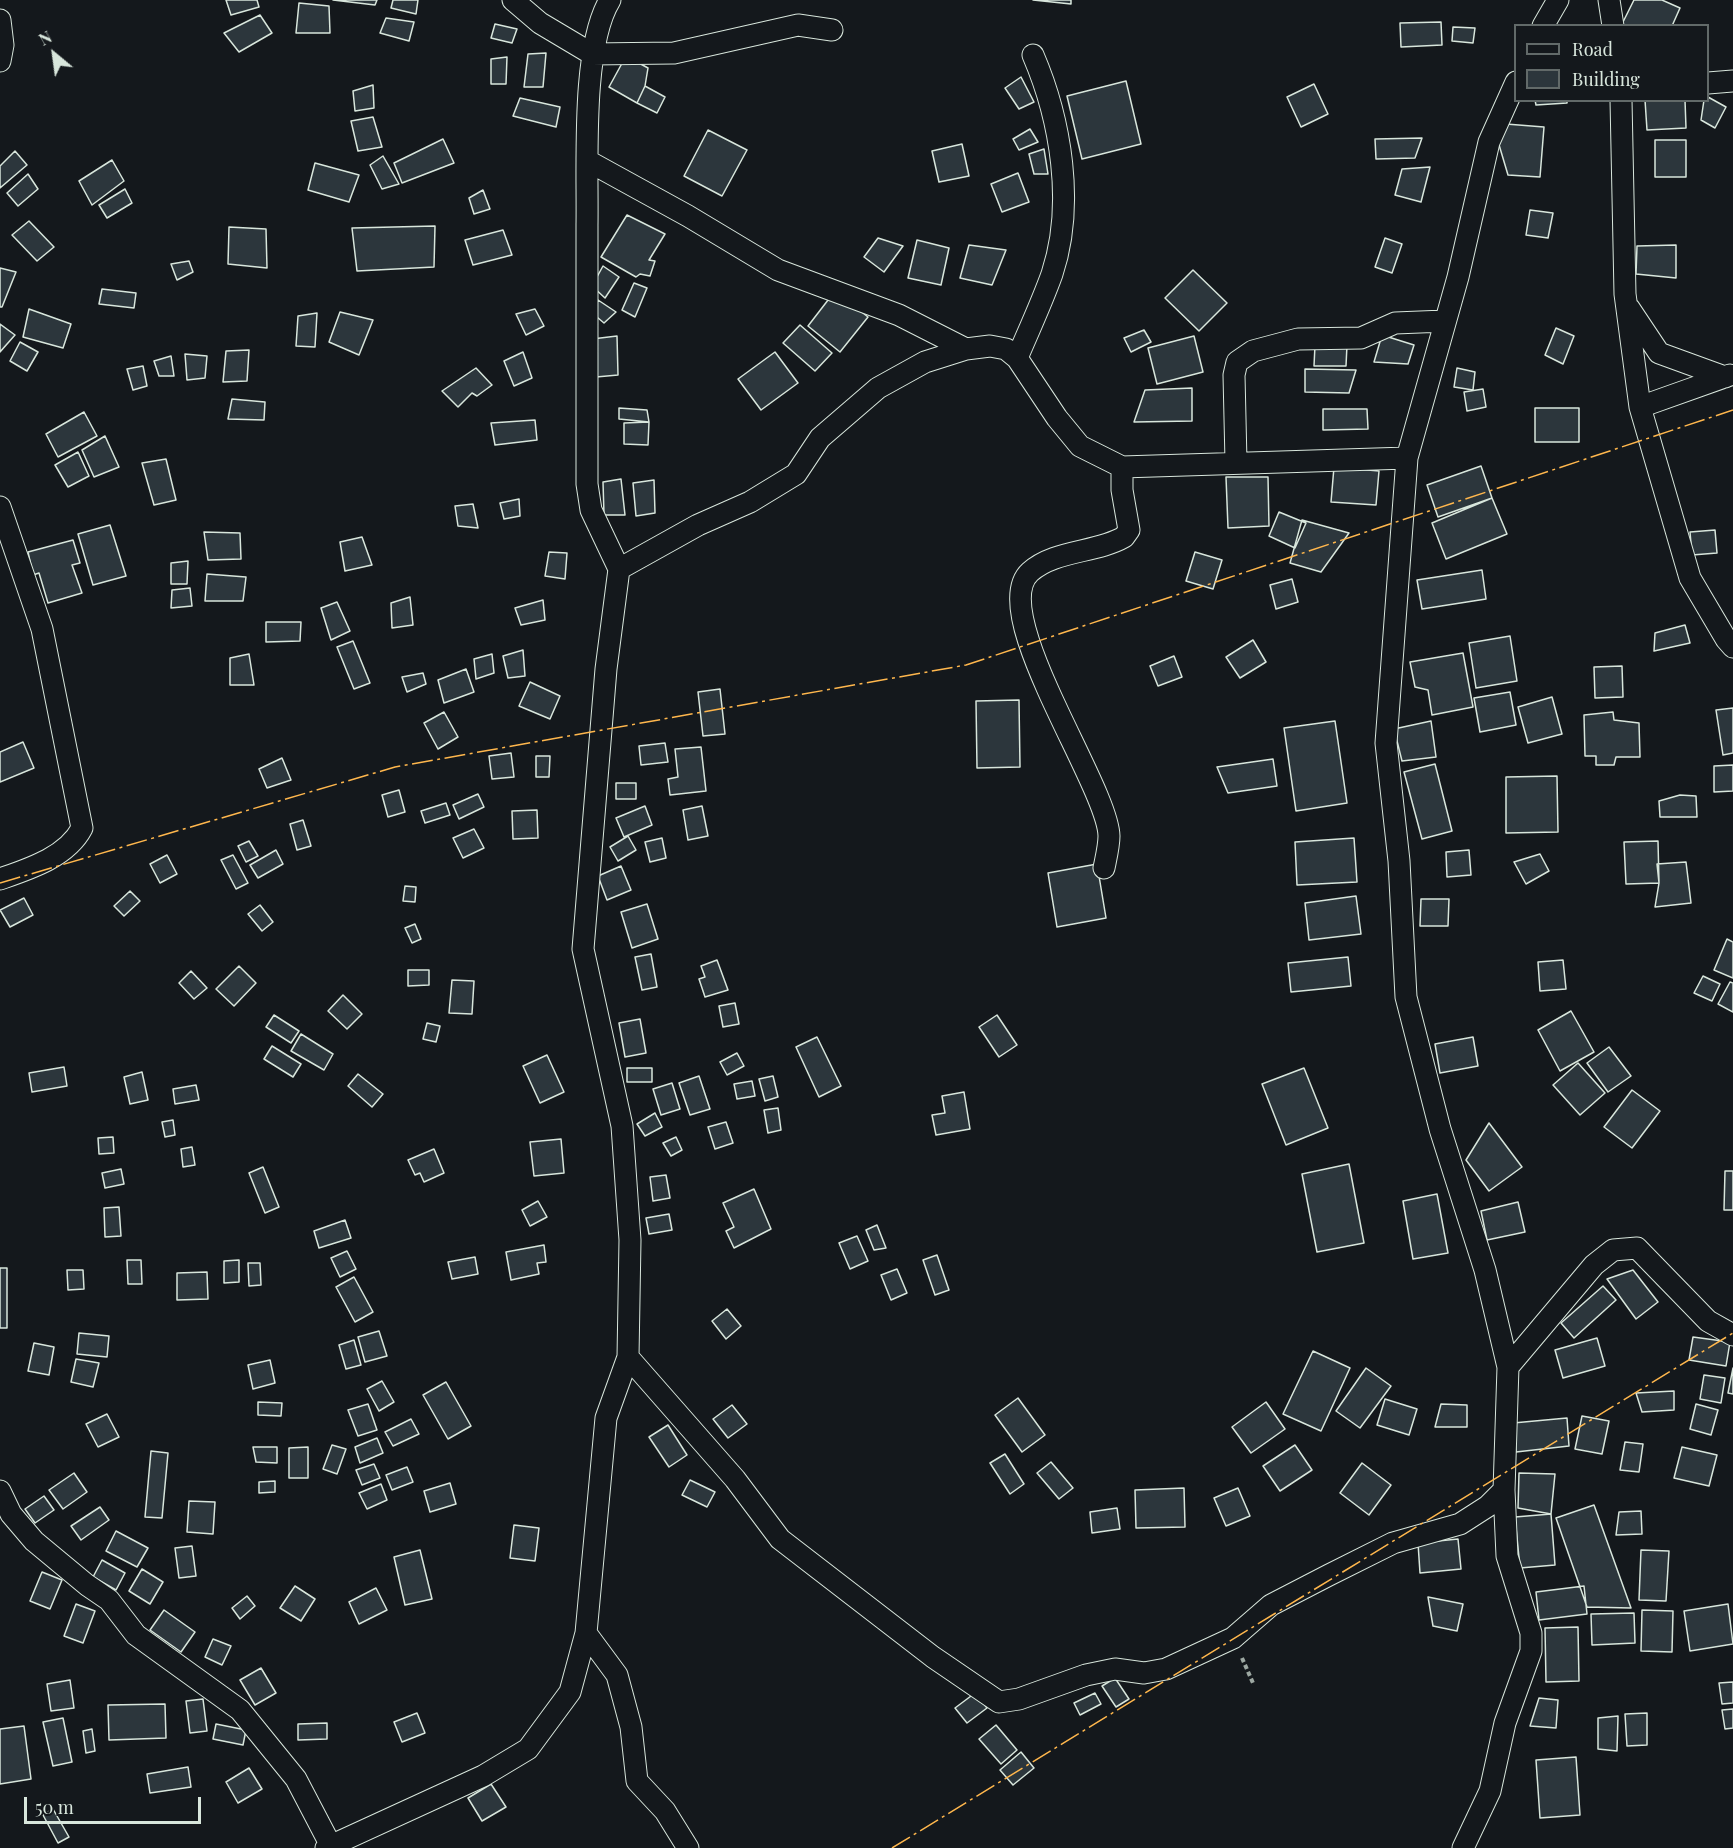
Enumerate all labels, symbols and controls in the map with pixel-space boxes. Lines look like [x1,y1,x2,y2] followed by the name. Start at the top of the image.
[24,24,84,84] north arrow
[1514,24,1709,102] legend
[35,26,55,50] text: N
[1572,37,1613,61] text: Road
[1572,67,1640,91] text: Building
[27,1785,204,1823] scale bar
[35,1795,74,1819] text: 50 m

